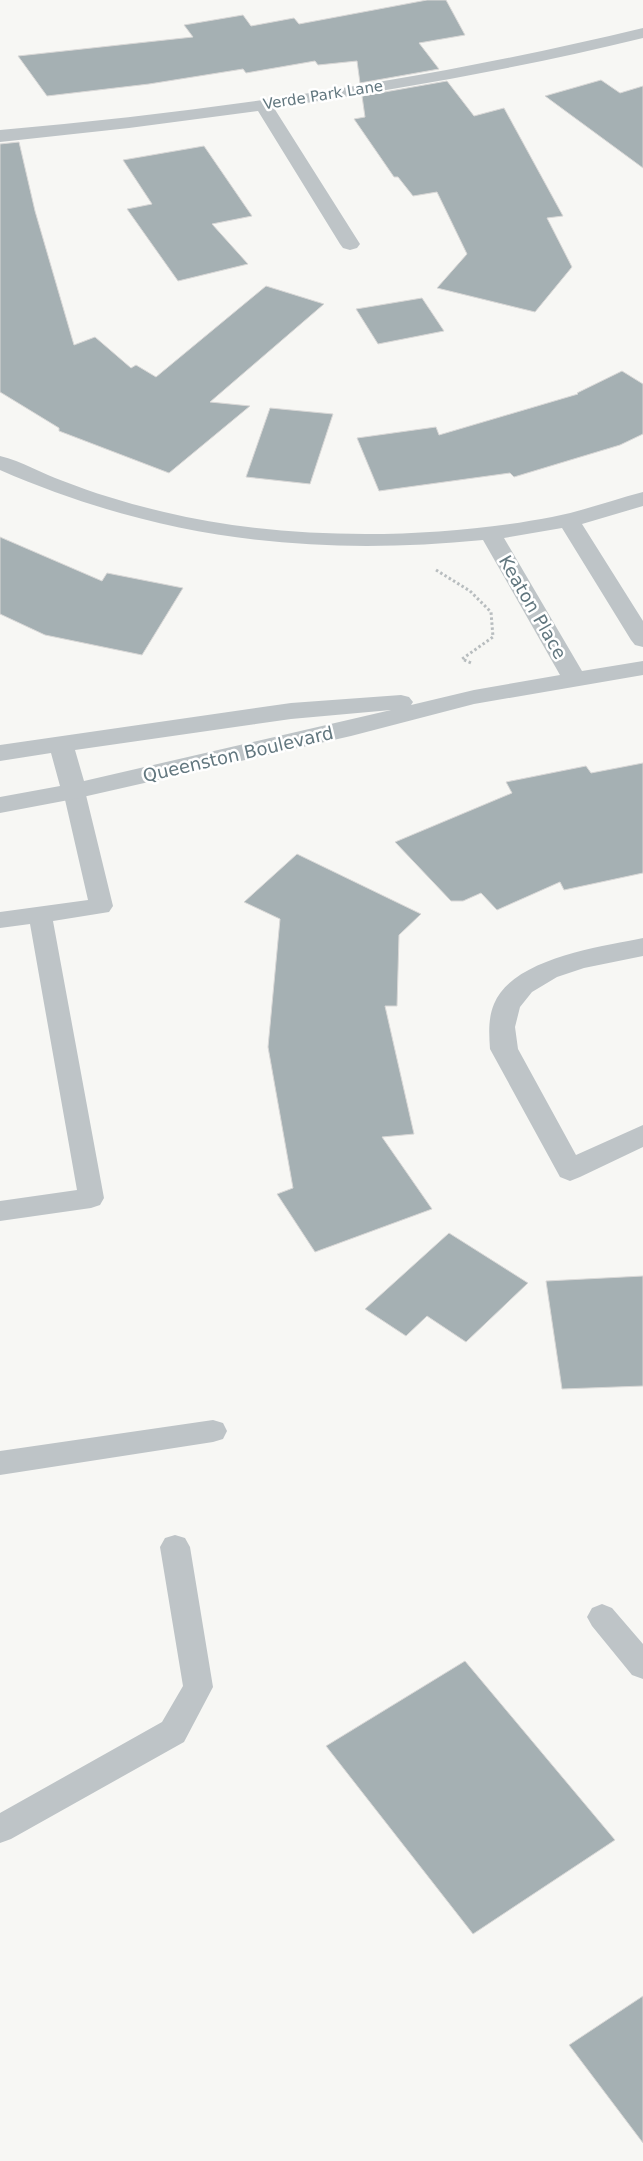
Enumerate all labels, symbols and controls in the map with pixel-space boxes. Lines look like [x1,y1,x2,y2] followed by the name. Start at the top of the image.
[262,77,384,113] street label: Verde Park Lane
[495,551,571,663] street label: Keaton Place
[141,722,335,786] street label: Queenston Boulevard

